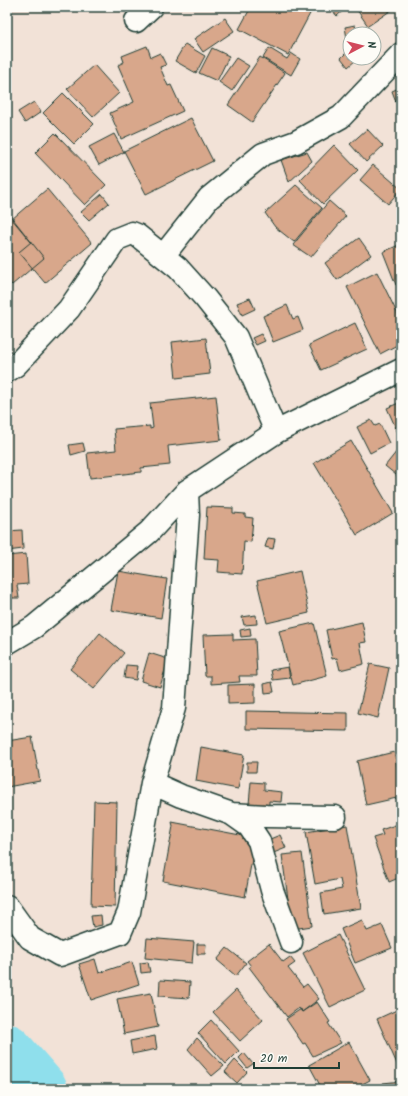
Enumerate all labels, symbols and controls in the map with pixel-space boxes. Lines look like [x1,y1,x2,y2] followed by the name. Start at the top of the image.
[342,26,382,66] north arrow
[362,40,380,49] text: N
[254,1044,339,1070] scale bar
[260,1049,288,1068] text: 20 m

